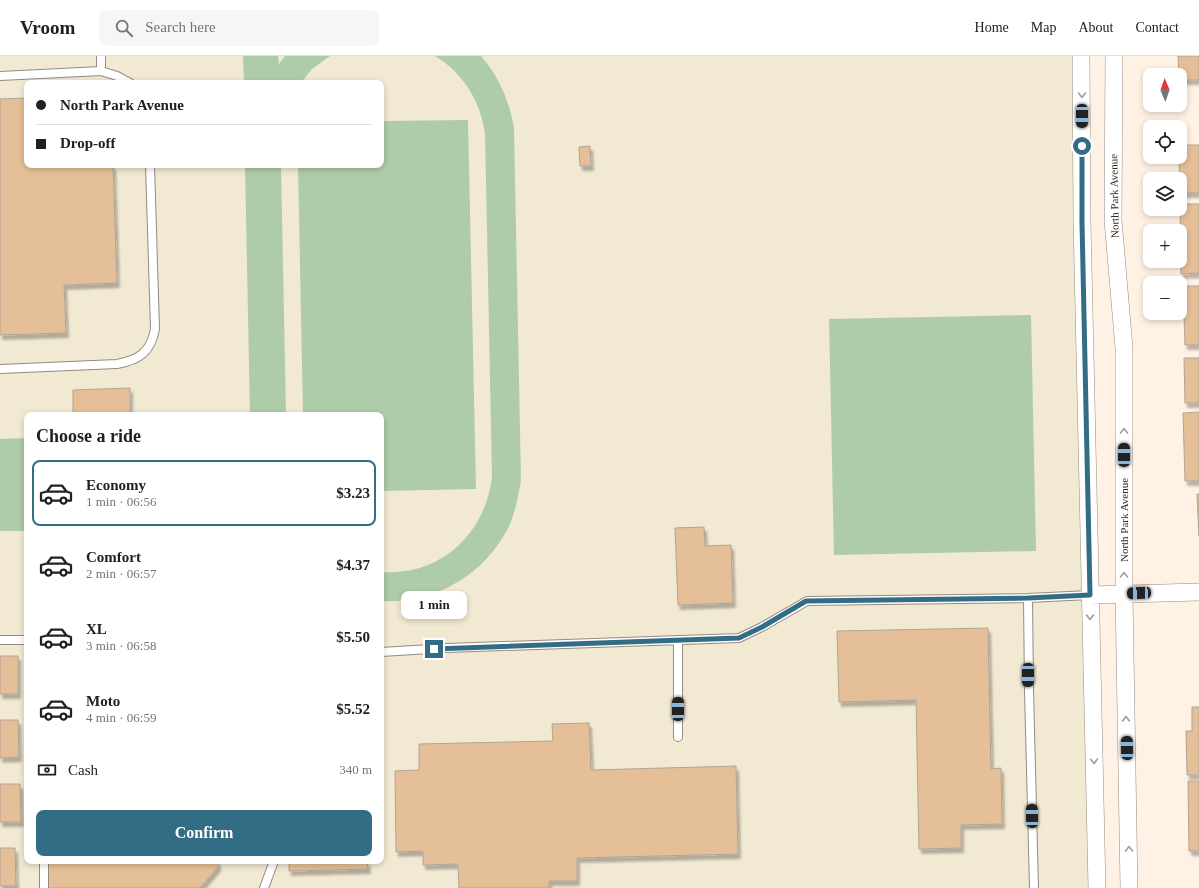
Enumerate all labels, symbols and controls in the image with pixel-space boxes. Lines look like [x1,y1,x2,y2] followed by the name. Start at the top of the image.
[99,10,379,46] search box
[20,17,75,38] text: Vroom
[113,17,135,39] icon: search
[145,19,216,35] text: Search here
[975,20,1009,35] text: Home
[1031,20,1056,35] text: Map
[1078,20,1113,35] text: About
[1135,20,1179,35] text: Contact
[1143,68,1187,112] north arrow
[1143,68,1187,320] map controls
[1077,92,1086,98] one-way arrow
[60,97,184,113] text: North Park Avenue
[1076,104,1088,128] car
[1143,120,1187,164] button: locate
[60,135,116,151] text: Drop-off
[1073,137,1091,155] route start
[1107,154,1121,238] street label: North Park Avenue
[1143,172,1187,216] button: layers
[1143,224,1187,268] button: +
[1143,276,1187,320] button: −
[36,426,141,446] text: Choose a ride
[1120,428,1128,434] one-way arrow
[1118,443,1130,467] car
[38,475,74,511] icon: car
[86,477,146,493] text: Economy
[1118,478,1130,562] street label: North Park Avenue
[336,485,370,501] text: $3.23
[86,494,156,509] text: 1 min · 06:56
[38,547,74,583] icon: car
[86,549,141,565] text: Comfort
[336,557,370,573] text: $4.37
[86,566,156,581] text: 2 min · 06:57
[1120,572,1128,578] one-way arrow
[1127,587,1151,599] car
[401,591,467,619] callout: 1 min
[418,597,450,612] text: 1 min
[1086,614,1095,620] one-way arrow
[38,619,74,655] icon: car
[86,621,107,637] text: XL
[336,629,370,645] text: $5.50
[86,638,156,653] text: 3 min · 06:58
[425,640,443,658] route end
[1022,663,1034,687] car
[38,691,74,727] icon: car
[86,693,120,709] text: Moto
[672,697,684,721] car
[336,701,370,717] text: $5.52
[86,710,156,725] text: 4 min · 06:59
[1122,716,1130,722] one-way arrow
[1121,736,1133,760] car
[1090,758,1098,764] one-way arrow
[36,759,58,781] icon: cash
[68,762,98,778] text: Cash
[339,762,372,777] text: 340 m
[1026,804,1038,828] car
[36,810,372,856] button: Confirm
[1124,846,1133,852] one-way arrow

